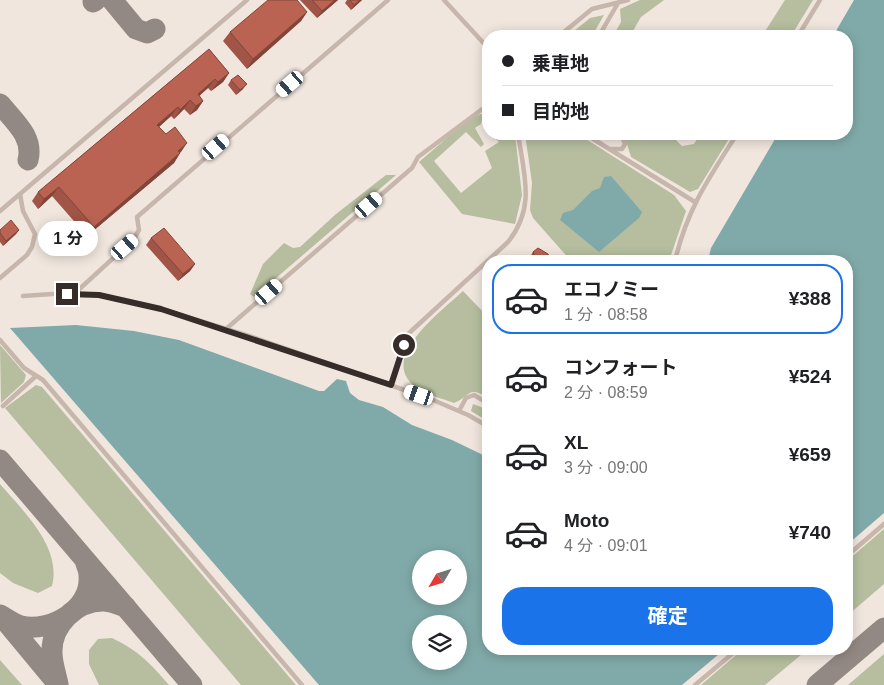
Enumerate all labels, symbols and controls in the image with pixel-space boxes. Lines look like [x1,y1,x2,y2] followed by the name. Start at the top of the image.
[532,53,589,74] text: 乗車地
[273,68,306,100] car
[532,101,589,122] text: 目的地
[199,131,232,163] car
[352,189,385,221] car
[37,222,97,256] callout: 1 分
[53,230,83,247] text: 1 分
[108,231,141,263] car
[252,276,285,308] car
[504,277,549,322] icon: car
[564,279,659,300] text: エコノミー
[56,283,78,305] route end
[789,288,831,309] text: ¥388
[564,306,648,323] text: 1 分 · 08:58
[393,334,415,356] route start
[504,355,549,400] icon: car
[564,357,677,378] text: コンフォート
[789,366,831,387] text: ¥524
[402,383,435,407] car
[564,384,648,401] text: 2 分 · 08:59
[564,432,588,453] text: XL
[504,433,549,478] icon: car
[789,444,831,465] text: ¥659
[564,459,648,476] text: 3 分 · 09:00
[564,510,609,531] text: Moto
[504,511,549,556] icon: car
[789,522,831,543] text: ¥740
[564,537,648,554] text: 4 分 · 09:01
[412,550,468,605] north arrow
[412,550,467,670] map controls
[502,587,833,645] button: 確定
[412,615,467,670] button: layers

